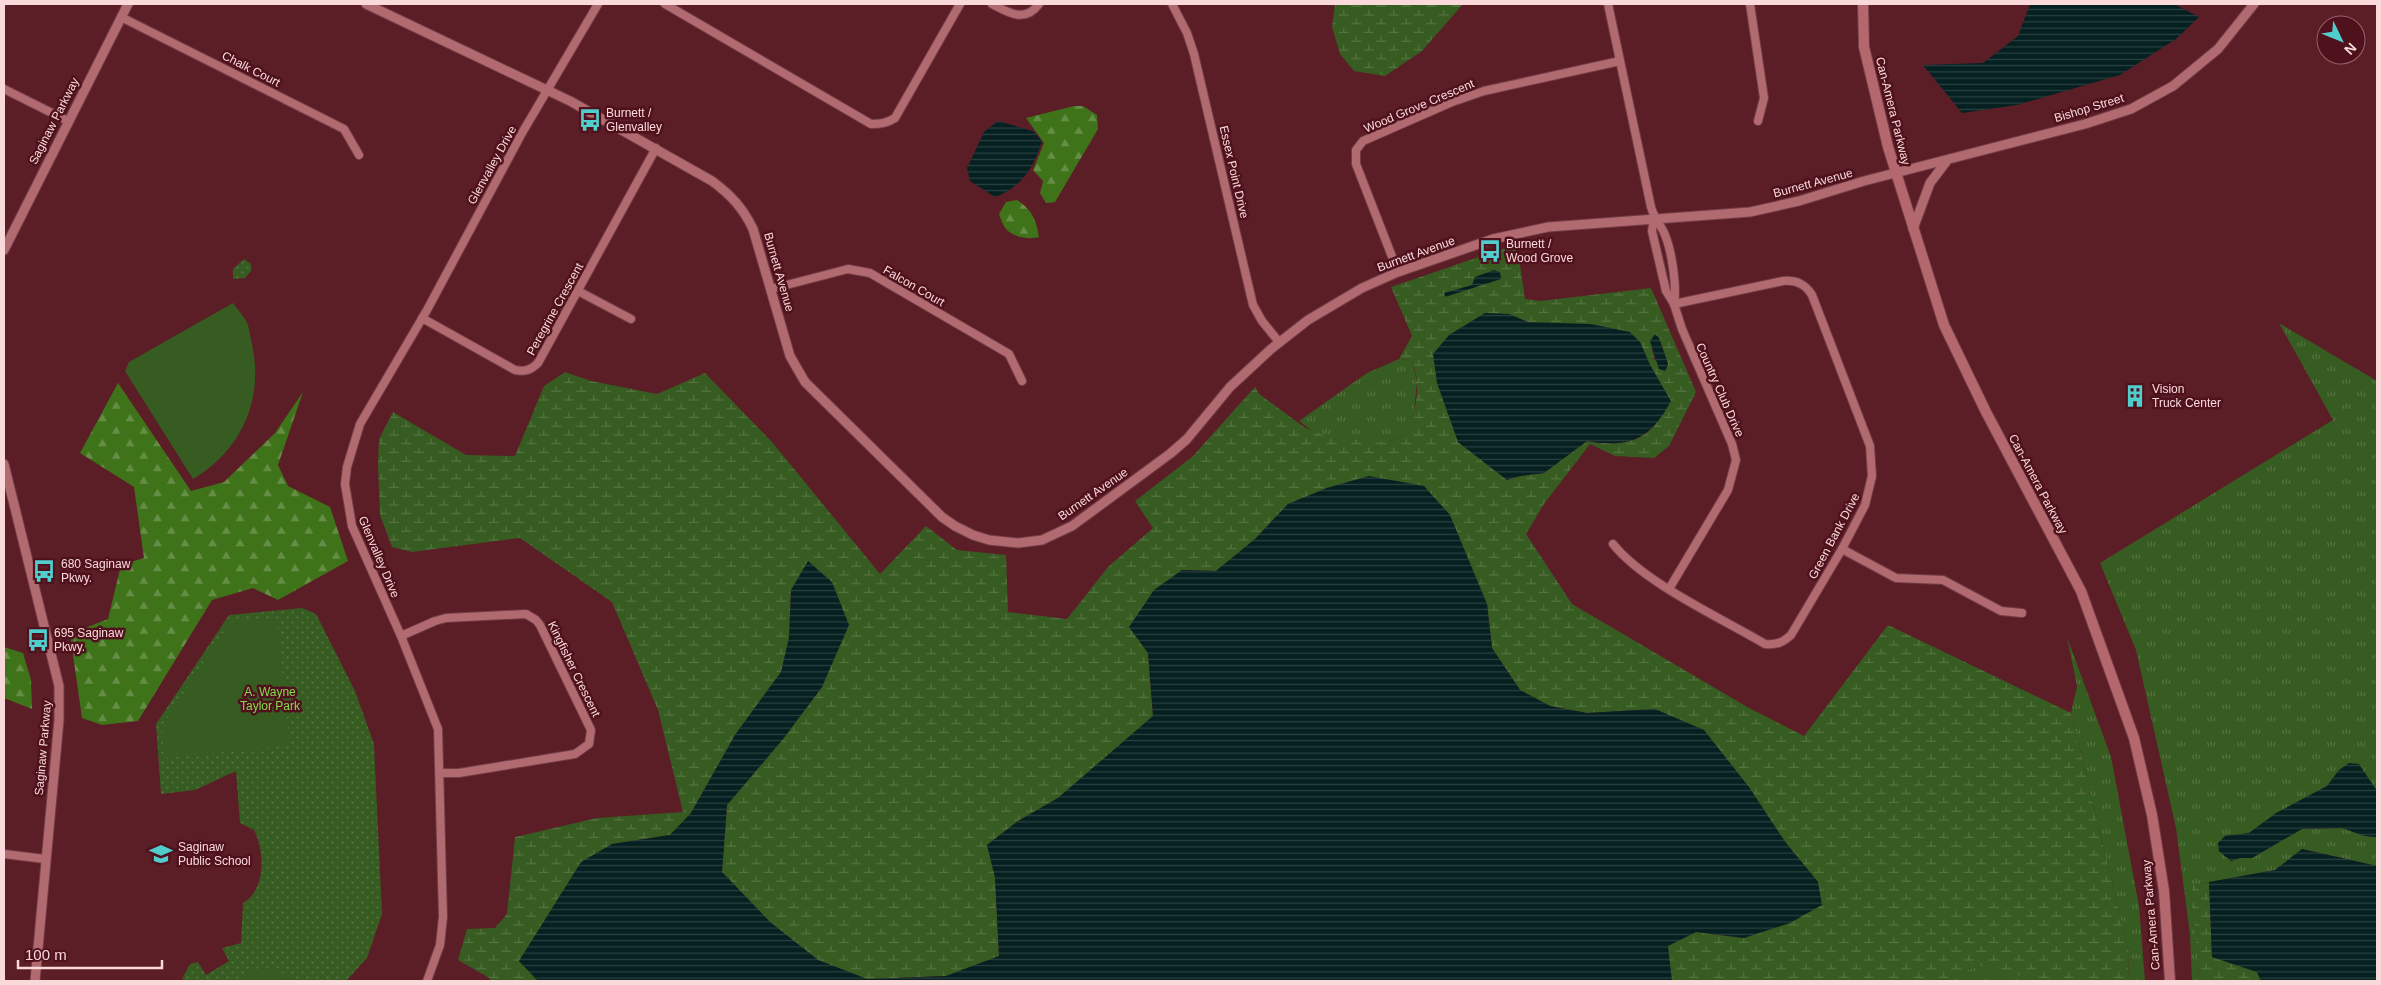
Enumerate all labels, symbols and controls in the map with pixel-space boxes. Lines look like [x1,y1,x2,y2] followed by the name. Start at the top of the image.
[2316,15,2366,65] north arrow
[2341,40,2360,58] text: N
[220,48,283,90] street label: Chalk Court
[1873,56,1913,166] street label: Can-Amera Parkway
[26,75,82,167] street label: Saginaw Parkway
[1362,76,1477,136] street label: Wood Grove Crescent
[2053,91,2126,125] street label: Bishop Street
[606,106,662,134] place label: Burnett / Glenvalley
[577,107,603,133] bus stop icon: Burnett / Glenvalley
[465,123,519,207] street label: Glenvalley Drive
[1217,124,1252,220] street label: Essex Point Drive
[1772,166,1855,200] street label: Burnett Avenue
[761,231,797,314] street label: Burnett Avenue
[1375,233,1457,275] street label: Burnett Avenue
[1506,237,1573,265] place label: Burnett / Wood Grove
[1477,238,1503,264] bus stop icon: Burnett / Wood Grove
[524,260,587,358] street label: Peregrine Crescent
[881,263,948,310] street label: Falcon Court
[1693,341,1747,439] street label: Country Club Drive
[2152,382,2221,410] place label: Vision Truck Center
[2122,383,2148,409] building icon: Vision Truck Center
[2006,432,2070,536] street label: Can-Amera Parkway
[1055,465,1131,523] street label: Burnett Avenue
[1805,490,1863,581] street label: Green Bank Drive
[355,514,403,600] street label: Glenvalley Drive
[61,557,131,585] place label: 680 Saginaw Pkwy.
[31,558,57,584] bus stop icon: 680 Saginaw Pkwy.
[545,619,604,720] street label: Kingfisher Crescent
[54,626,124,654] place label: 695 Saginaw Pkwy.
[25,627,51,653] bus stop icon: 695 Saginaw Pkwy.
[240,685,301,713] park label: A. Wayne Taylor Park
[32,700,54,796] street label: Saginaw Parkway
[178,840,251,868] place label: Saginaw Public School
[148,841,174,867] school or university icon: Saginaw Public School
[2139,859,2163,971] street label: Can-Amera Parkway
[18,938,161,970] scale bar
[25,946,67,963] text: 100 m

